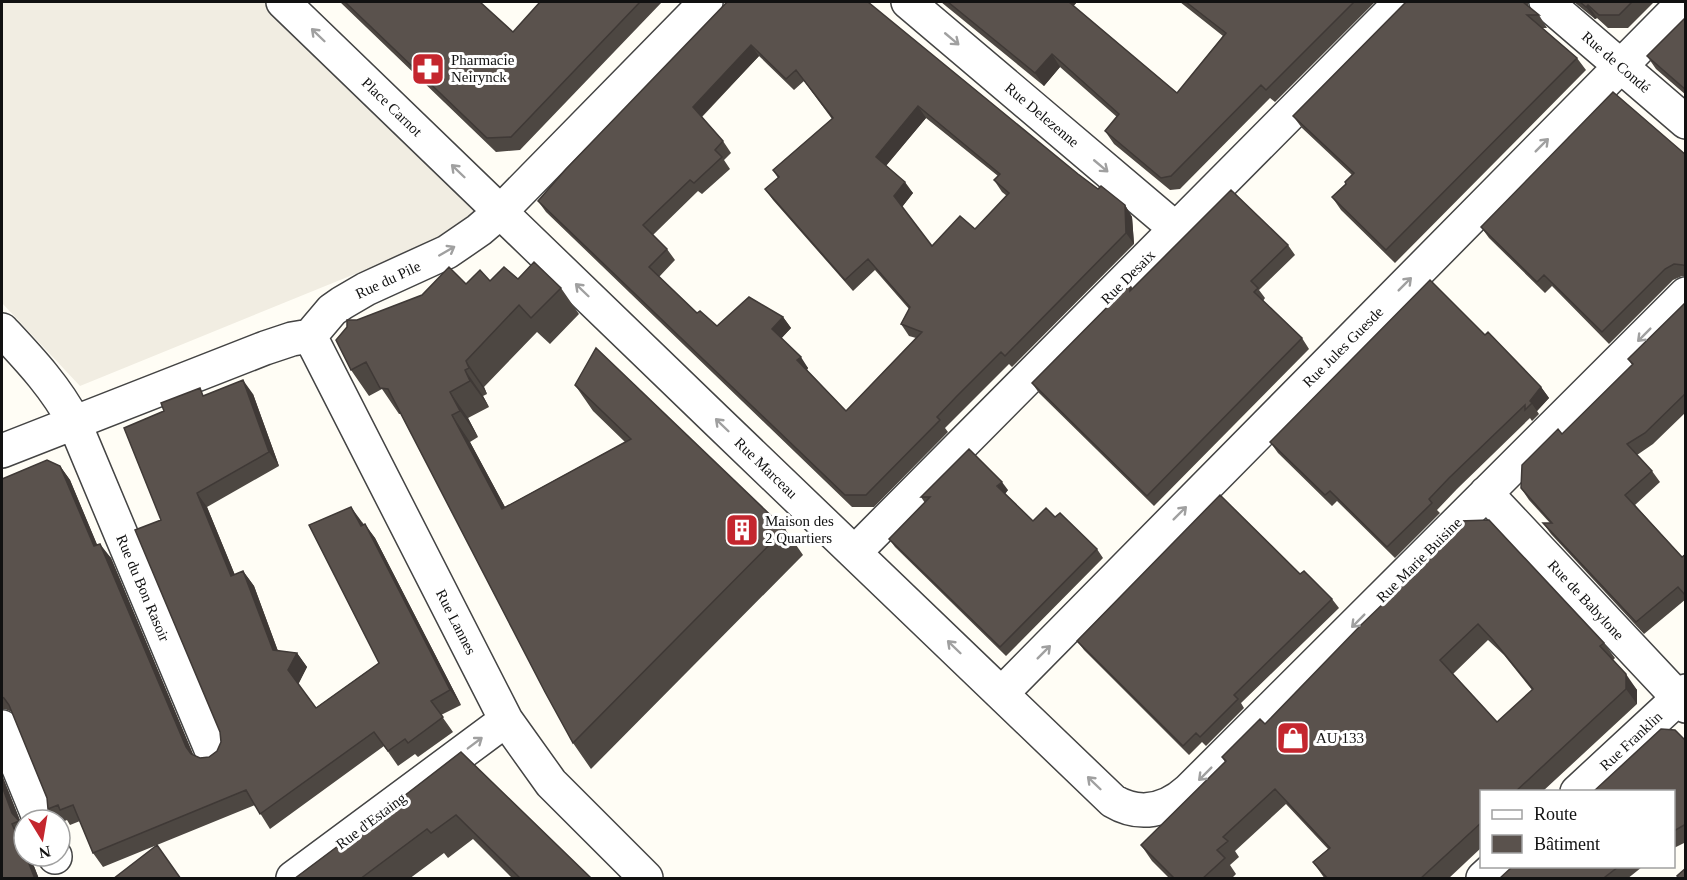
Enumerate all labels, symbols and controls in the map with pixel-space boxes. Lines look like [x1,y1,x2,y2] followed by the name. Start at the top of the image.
[311,28,326,42] one-way arrow
[1579,28,1654,96] street label: Rue de Condé
[944,33,960,46] one-way arrow
[410,51,446,87] pharmacy icon: Pharmacie Neirynck
[451,52,515,85] place label: Pharmacie Neirynck
[359,74,426,140] street label: Place Carnot
[1002,80,1082,151] street label: Rue Delezenne
[1535,138,1549,153] one-way arrow
[1093,159,1109,172] one-way arrow
[451,164,466,178] one-way arrow
[438,245,455,257] one-way arrow
[1098,246,1159,307] street label: Rue Desaix
[353,258,423,302] street label: Rue du Pile
[1398,277,1413,292] one-way arrow
[574,282,589,297] one-way arrow
[1300,303,1387,390] street label: Rue Jules Guesde
[1637,328,1652,342] one-way arrow
[714,418,729,433] one-way arrow
[732,434,801,502] street label: Rue Marceau
[1173,506,1188,521] one-way arrow
[724,512,760,548] building icon: Maison des 2 Quartiers
[765,513,834,546] place label: Maison des 2 Quartiers
[1373,514,1465,606] street label: Rue Marie Buisine
[113,532,173,644] street label: Rue du Bon Rasoir
[1545,557,1627,643] street label: Rue de Babylone
[433,587,479,658] street label: Rue Lannes
[1351,614,1365,629] one-way arrow
[946,640,961,654] one-way arrow
[1036,645,1051,660] one-way arrow
[1597,708,1666,774] street label: Rue Franklin
[1275,720,1311,756] shop icon: AU 133
[1316,730,1364,746] place label: AU 133
[467,737,483,750] one-way arrow
[1198,767,1213,782] one-way arrow
[1087,775,1102,790] one-way arrow
[333,789,409,852] street label: Rue d'Estaing
[1480,790,1675,868] legend
[1534,804,1577,824] text: Route
[12,808,72,868] north arrow
[1534,834,1600,854] text: Bâtiment
[37,843,52,862] text: N

